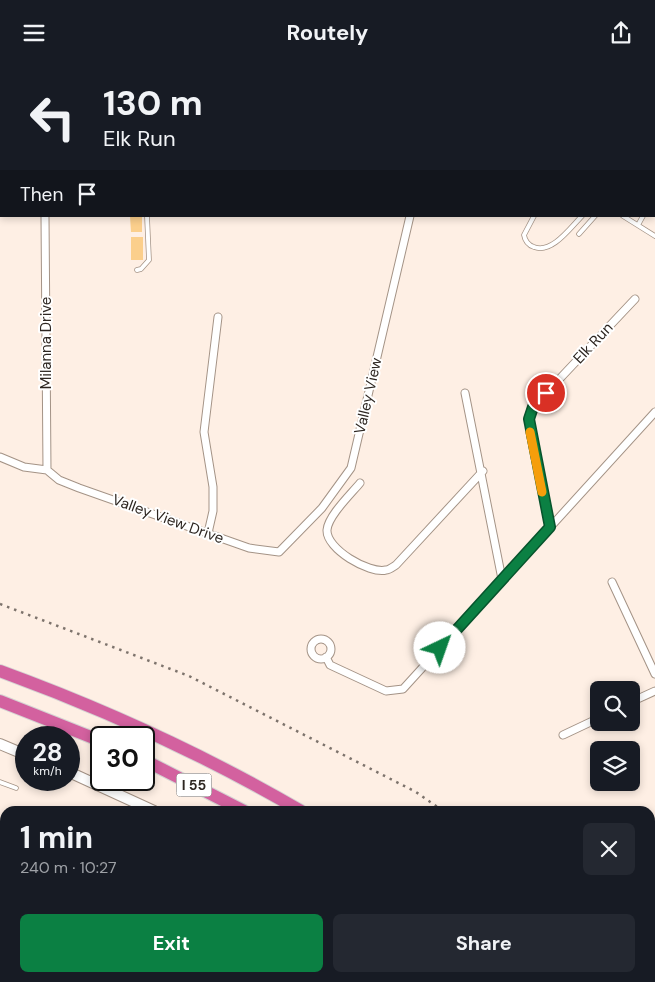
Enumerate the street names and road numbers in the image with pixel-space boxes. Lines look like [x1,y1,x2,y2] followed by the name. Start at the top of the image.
[36,297,56,389] street label: Milanna Drive
[569,318,617,368] street label: Elk Run
[349,355,387,436] street label: Valley View
[109,490,227,548] street label: Valley View Drive
[176,773,212,797] road number: I 55

